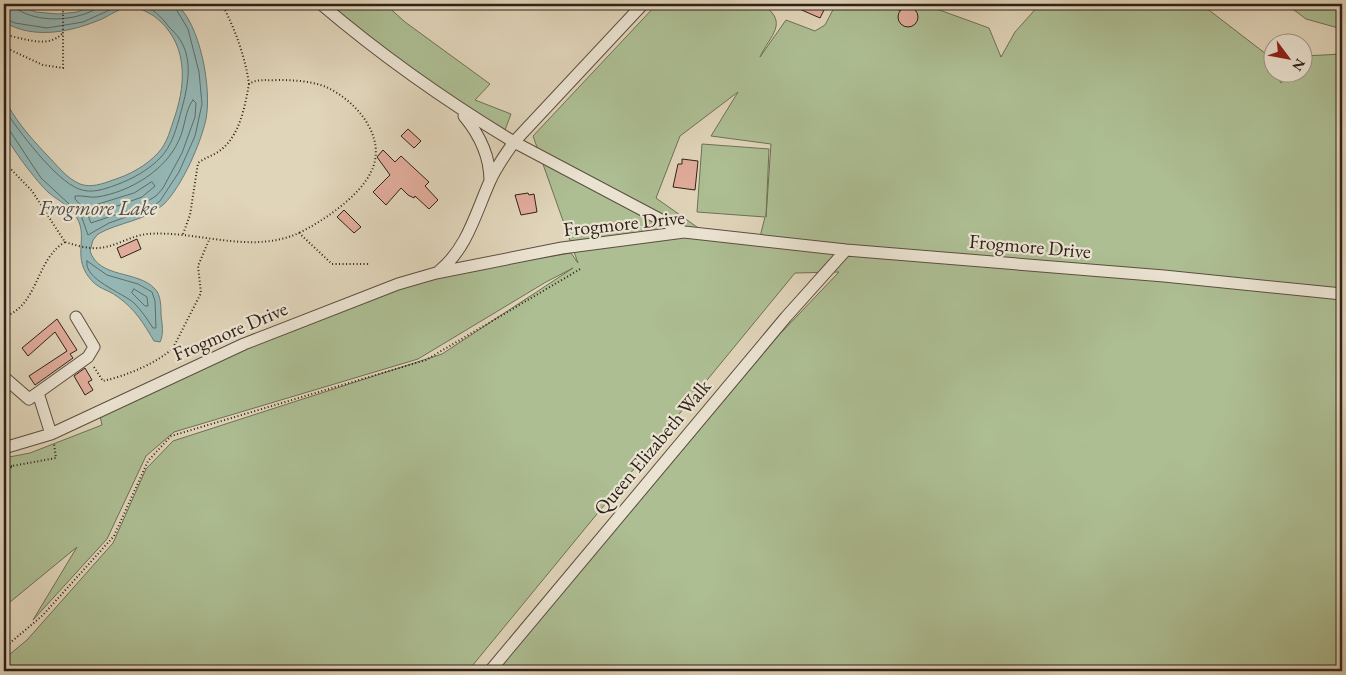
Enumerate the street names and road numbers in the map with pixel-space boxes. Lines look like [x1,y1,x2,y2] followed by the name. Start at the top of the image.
[562,204,686,242] street label: Frogmore Drive
[968,228,1092,264] street label: Frogmore Drive
[169,295,291,367] street label: Frogmore Drive
[588,373,717,520] street label: Queen Elizabeth Walk

